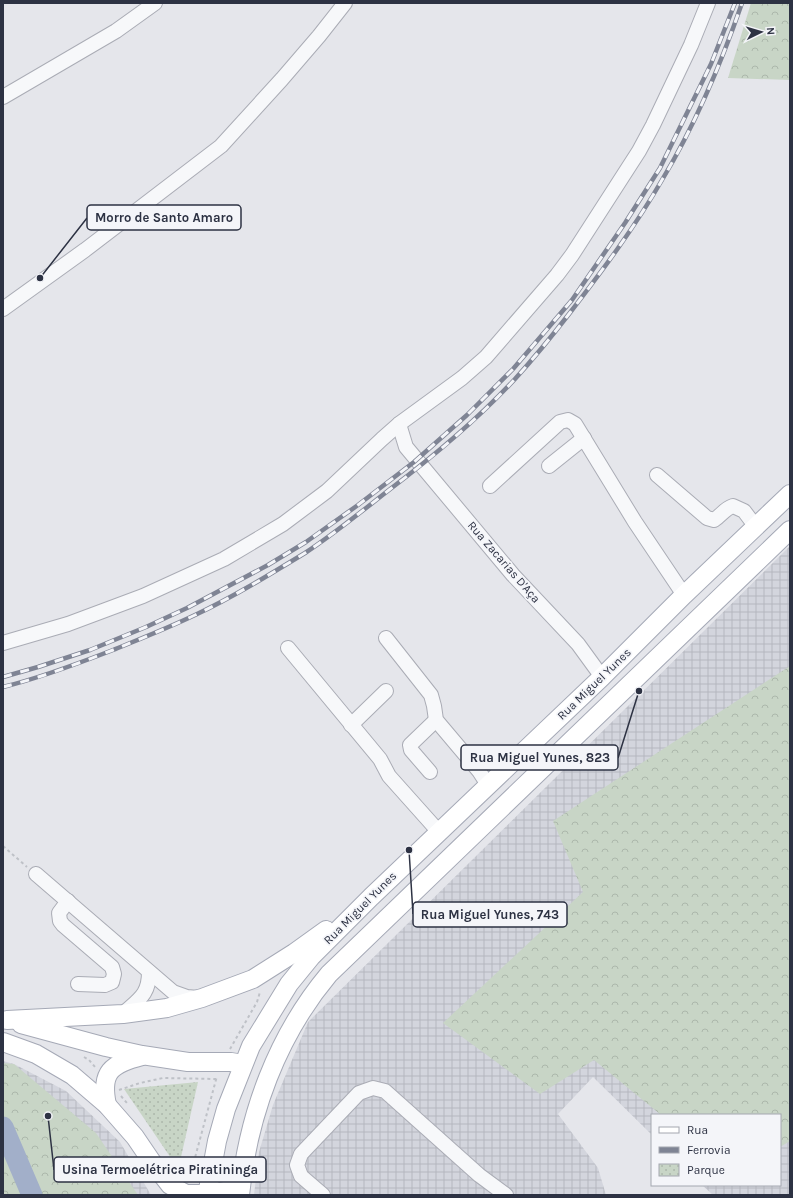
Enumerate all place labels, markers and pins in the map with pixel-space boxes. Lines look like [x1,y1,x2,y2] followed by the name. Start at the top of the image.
[87,205,241,230] callout: Morro de Santo Amaro
[461,745,618,770] callout: Rua Miguel Yunes, 823
[413,902,567,927] callout: Rua Miguel Yunes, 743
[54,1157,266,1182] callout: Usina Termoelétrica Piratininga

